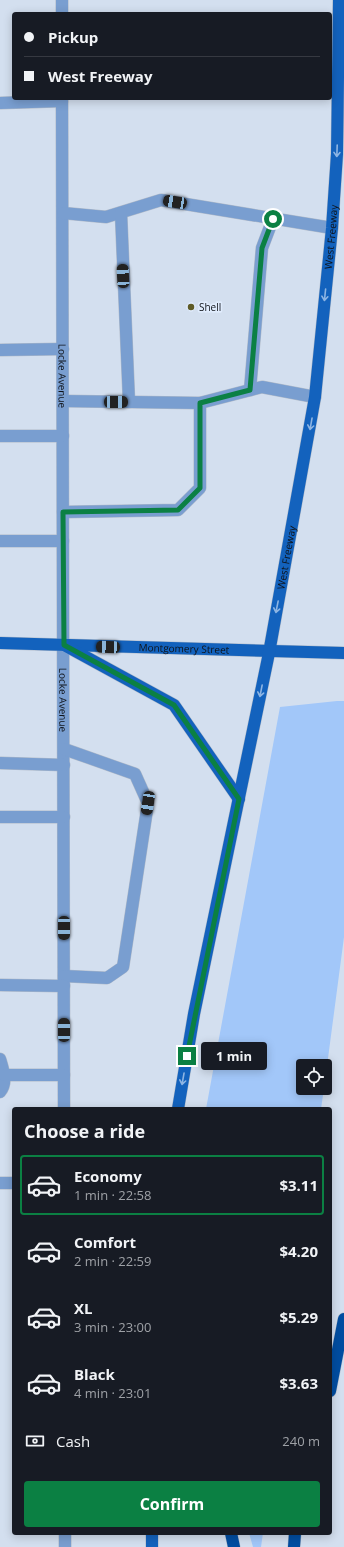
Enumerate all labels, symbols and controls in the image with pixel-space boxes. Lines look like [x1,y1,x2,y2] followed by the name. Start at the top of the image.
[48,27,98,47] text: Pickup
[48,66,152,86] text: West Freeway
[333,144,341,157] one-way arrow
[162,194,188,210] car
[321,203,341,270] street label: West Freeway
[264,210,282,228] route start
[116,264,130,288] car
[322,288,329,301] one-way arrow
[199,300,221,314] place label: Shell
[186,302,196,312] marker: Shell
[55,344,70,409] street label: Locke Avenue
[104,396,128,408] car
[306,417,314,430] one-way arrow
[274,524,299,591] street label: West Freeway
[273,600,281,613] one-way arrow
[138,640,230,657] street label: Montgomery Street
[96,641,120,653] car
[56,668,70,733] street label: Locke Avenue
[257,684,265,697] one-way arrow
[140,790,156,816] car
[58,916,70,940] car
[58,1018,70,1042] car
[201,1042,267,1070] callout: 1 min
[178,1047,196,1065] route end
[216,1047,252,1065] text: 1 min
[296,1059,332,1095] map controls
[296,1059,332,1095] button: locate
[179,1072,187,1085] one-way arrow
[24,1119,145,1143] text: Choose a ride
[74,1166,142,1186] text: Economy
[26,1167,62,1203] icon: car
[279,1175,318,1195] text: $3.11
[74,1186,151,1204] text: 1 min · 22:58
[74,1232,136,1252] text: Comfort
[26,1233,62,1269] icon: car
[279,1241,318,1261] text: $4.20
[74,1252,151,1270] text: 2 min · 22:59
[74,1298,92,1318] text: XL
[26,1299,62,1335] icon: car
[279,1307,318,1327] text: $5.29
[74,1318,151,1336] text: 3 min · 23:00
[74,1364,115,1384] text: Black
[26,1365,62,1401] icon: car
[279,1373,318,1393] text: $3.63
[74,1384,151,1402] text: 4 min · 23:01
[24,1430,46,1452] icon: cash
[56,1431,90,1451] text: Cash
[282,1432,320,1450] text: 240 m
[24,1481,320,1527] button: Confirm

